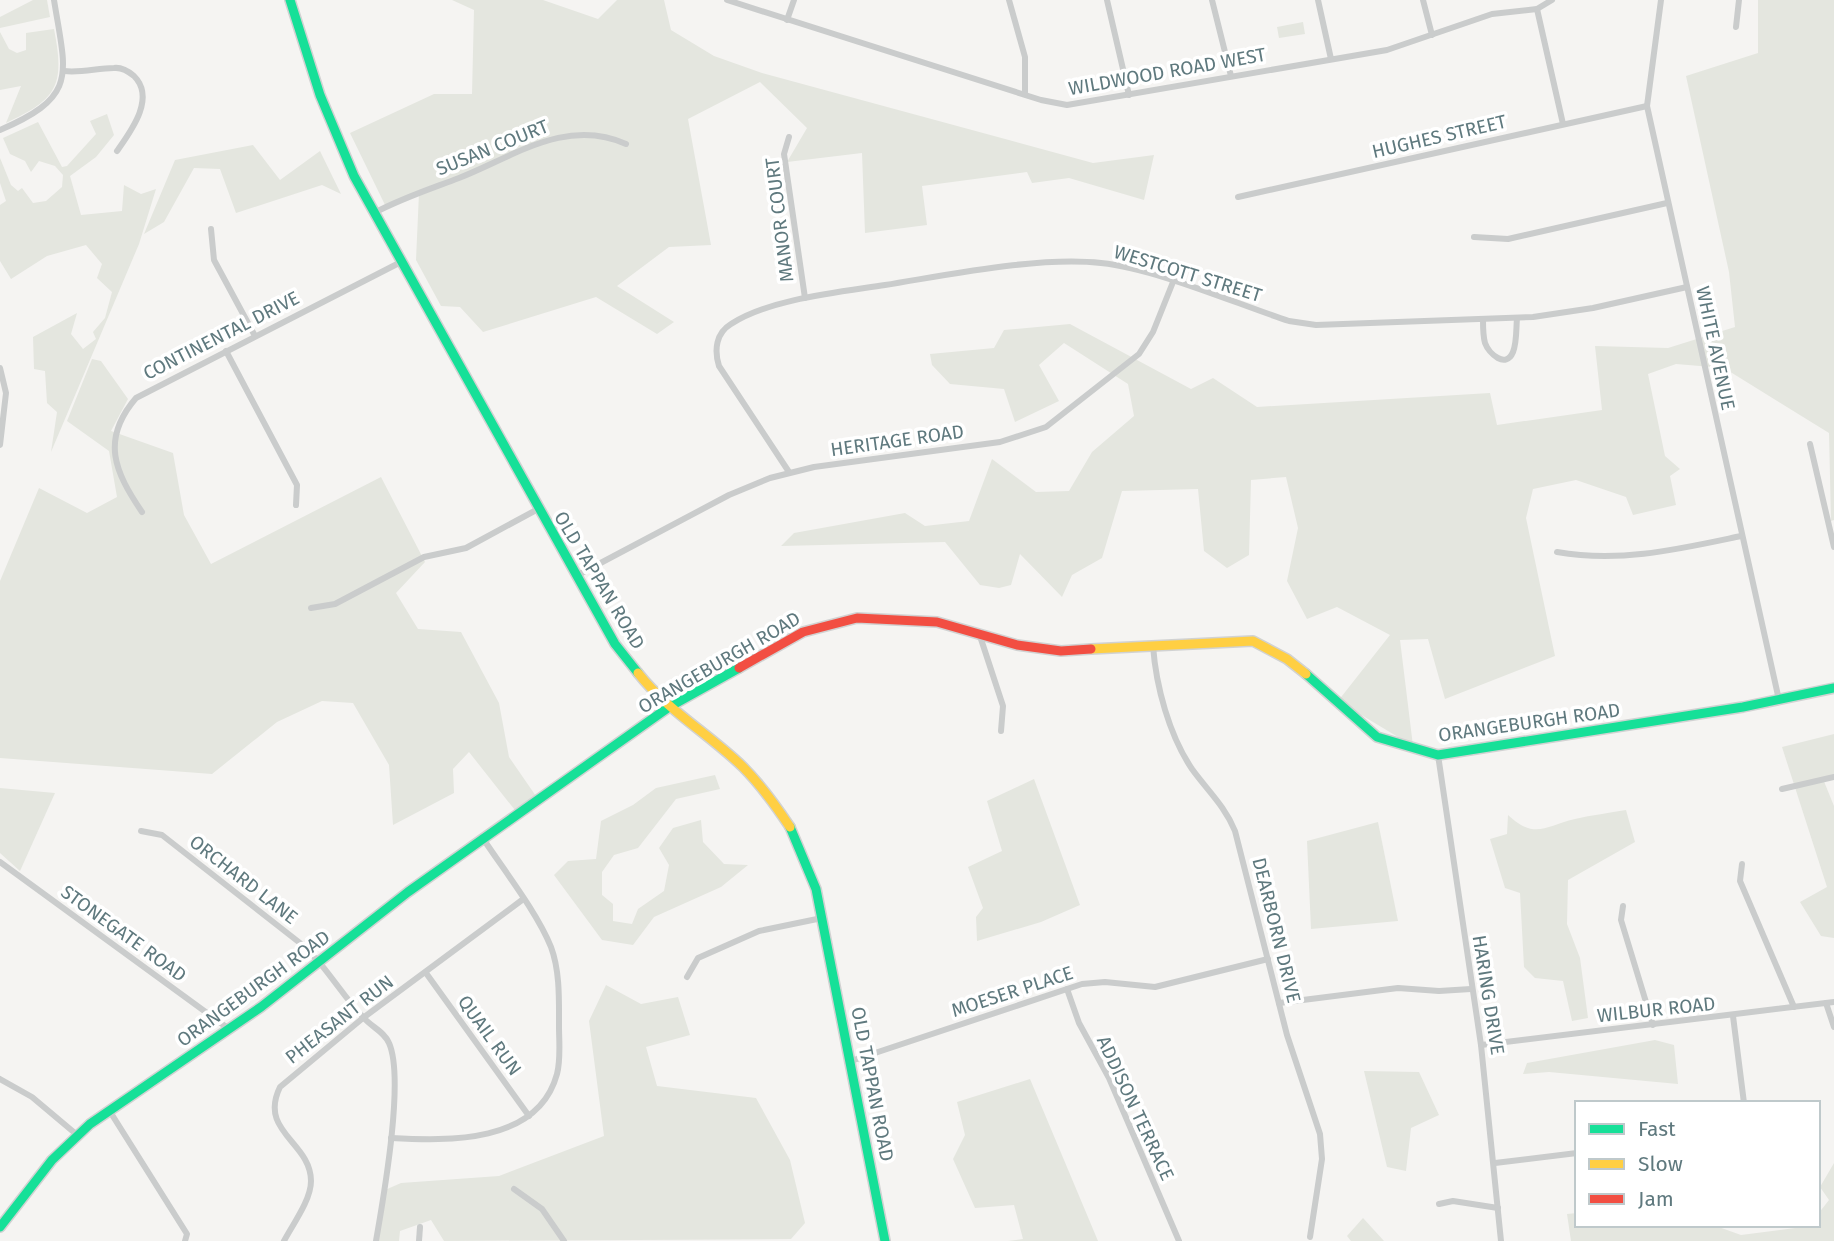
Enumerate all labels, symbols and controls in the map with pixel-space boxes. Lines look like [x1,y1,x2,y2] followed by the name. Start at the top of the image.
[1067,43,1268,100] street label: WILDWOOD ROAD WEST
[1370,110,1509,163] street label: HUGHES STREET
[433,114,552,180] street label: SUSAN COURT
[760,156,799,283] street label: MANOR COURT
[1111,240,1265,307] street label: WESTCOTT STREET
[1691,284,1740,412] street label: WHITE AVENUE
[139,286,303,385] street label: CONTINENTAL DRIVE
[829,420,965,461] street label: HERITAGE ROAD
[549,507,650,653] street label: OLD TAPPAN ROAD
[634,607,804,718] street label: ORANGEBURGH ROAD
[1437,698,1622,747] street label: ORANGEBURGH ROAD
[185,830,302,929] street label: ORCHARD LANE
[1247,855,1306,1005] street label: DEARBORN DRIVE
[56,880,191,987] street label: STONEGATE ROAD
[172,925,334,1052] street label: ORANGEBURGH ROAD
[1468,934,1509,1057] street label: HARING DRIVE
[948,961,1076,1022] street label: MOESER PLACE
[281,970,398,1069] street label: PHEASANT RUN
[453,991,526,1080] street label: QUAIL RUN
[1596,992,1716,1027] street label: WILBUR ROAD
[846,1005,899,1163] street label: OLD TAPPAN ROAD
[1092,1032,1179,1184] street label: ADDISON TERRACE
[1575,1101,1820,1227] legend
[1638,1116,1676,1142] text: Fast
[1638,1151,1683,1177] text: Slow
[1638,1186,1674,1212] text: Jam

